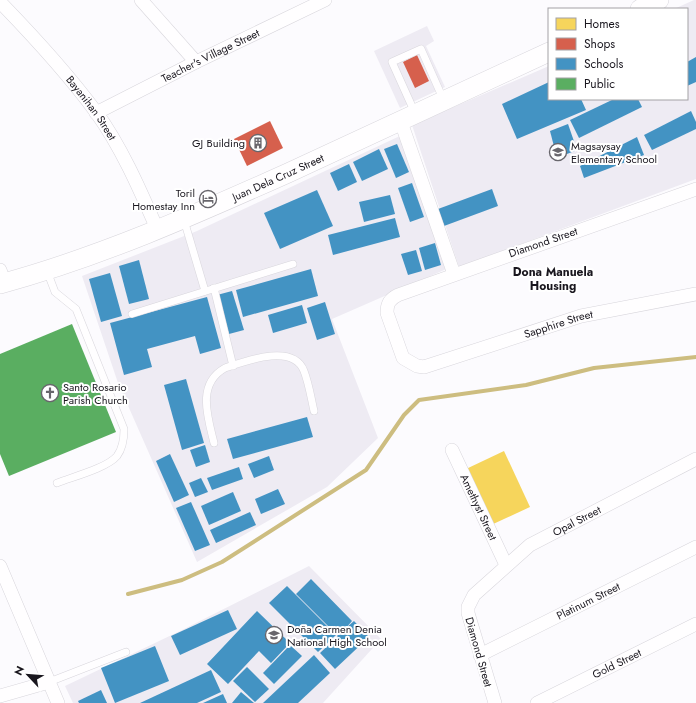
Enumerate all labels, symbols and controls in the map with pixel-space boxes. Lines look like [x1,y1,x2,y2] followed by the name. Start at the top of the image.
[548,8,688,100] legend
[584,15,620,33] text: Homes
[159,25,262,86] street label: Teacher's Village Street
[584,35,615,53] text: Shops
[584,55,623,73] text: Schools
[62,72,121,143] street label: Bayanihan Street
[584,75,615,93] text: Public
[248,133,268,153] building icon: GJ Building
[192,135,245,151] place label: GJ Building
[571,138,657,167] place label: Magsaysay Elementary School
[548,142,568,162] school or university icon: Magsaysay Elementary School
[228,150,327,206] street label: Juan Dela Cruz Street
[132,185,195,214] place label: Toril Homestay Inn
[198,189,218,209] hotel icon: Toril Homestay Inn
[506,223,580,261] street label: Diamond Street
[513,263,593,295] district label: Dona Manuela Housing
[522,306,594,342] street label: Sapphire Street
[63,379,128,408] place label: Santo Rosario Parish Church
[40,383,60,403] church icon: Santo Rosario Parish Church
[456,471,501,543] street label: Amethyst Street
[550,502,604,540] street label: Opal Street
[554,578,623,623] street label: Platinum Street
[461,615,497,689] street label: Diamond Street
[287,621,387,650] place label: Doña Carmen Denia National High School
[264,625,284,645] school or university icon: Doña Carmen Denia National High School
[589,644,644,682] street label: Gold Street
[8,655,48,695] north arrow
[10,663,28,678] text: N

